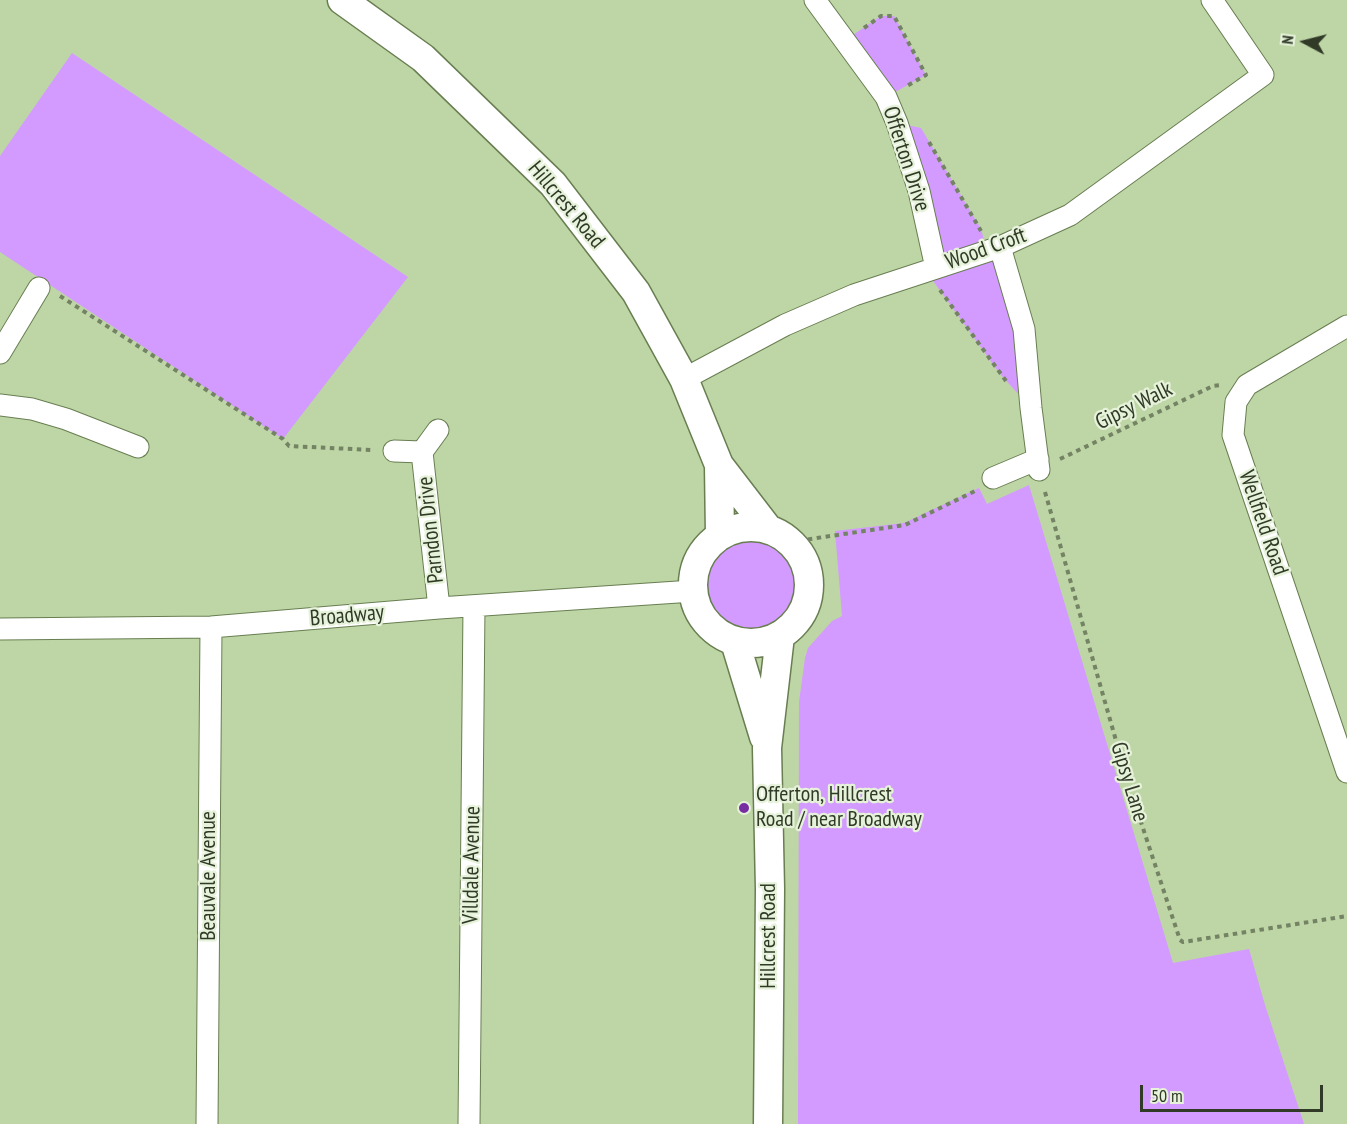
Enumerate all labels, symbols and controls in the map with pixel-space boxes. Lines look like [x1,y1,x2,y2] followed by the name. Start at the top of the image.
[1275,12,1335,72] north arrow
[1277,34,1298,45] text: N
[877,103,935,215] street label: Offerton Drive
[522,156,610,254] street label: Hillcrest Road
[942,222,1030,276] street label: Wood Croft
[1091,376,1177,436] street label: Gipsy Walk
[1233,467,1293,579] street label: Wellfield Road
[412,475,450,585] street label: Parndon Drive
[309,600,385,632] street label: Broadway
[1104,739,1154,825] street label: Gipsy Lane
[756,782,922,834] place label: Offerton, Hillcrest Road / near Broadway
[737,801,751,815] marker: Offerton, Hillcrest Road / near Broadway
[458,806,486,924] street label: Villdale Avenue
[196,811,222,941] street label: Beauvale Avenue
[756,883,782,989] street label: Hillcrest Road
[1143,1073,1326,1111] scale bar
[1151,1084,1183,1107] text: 50 m

